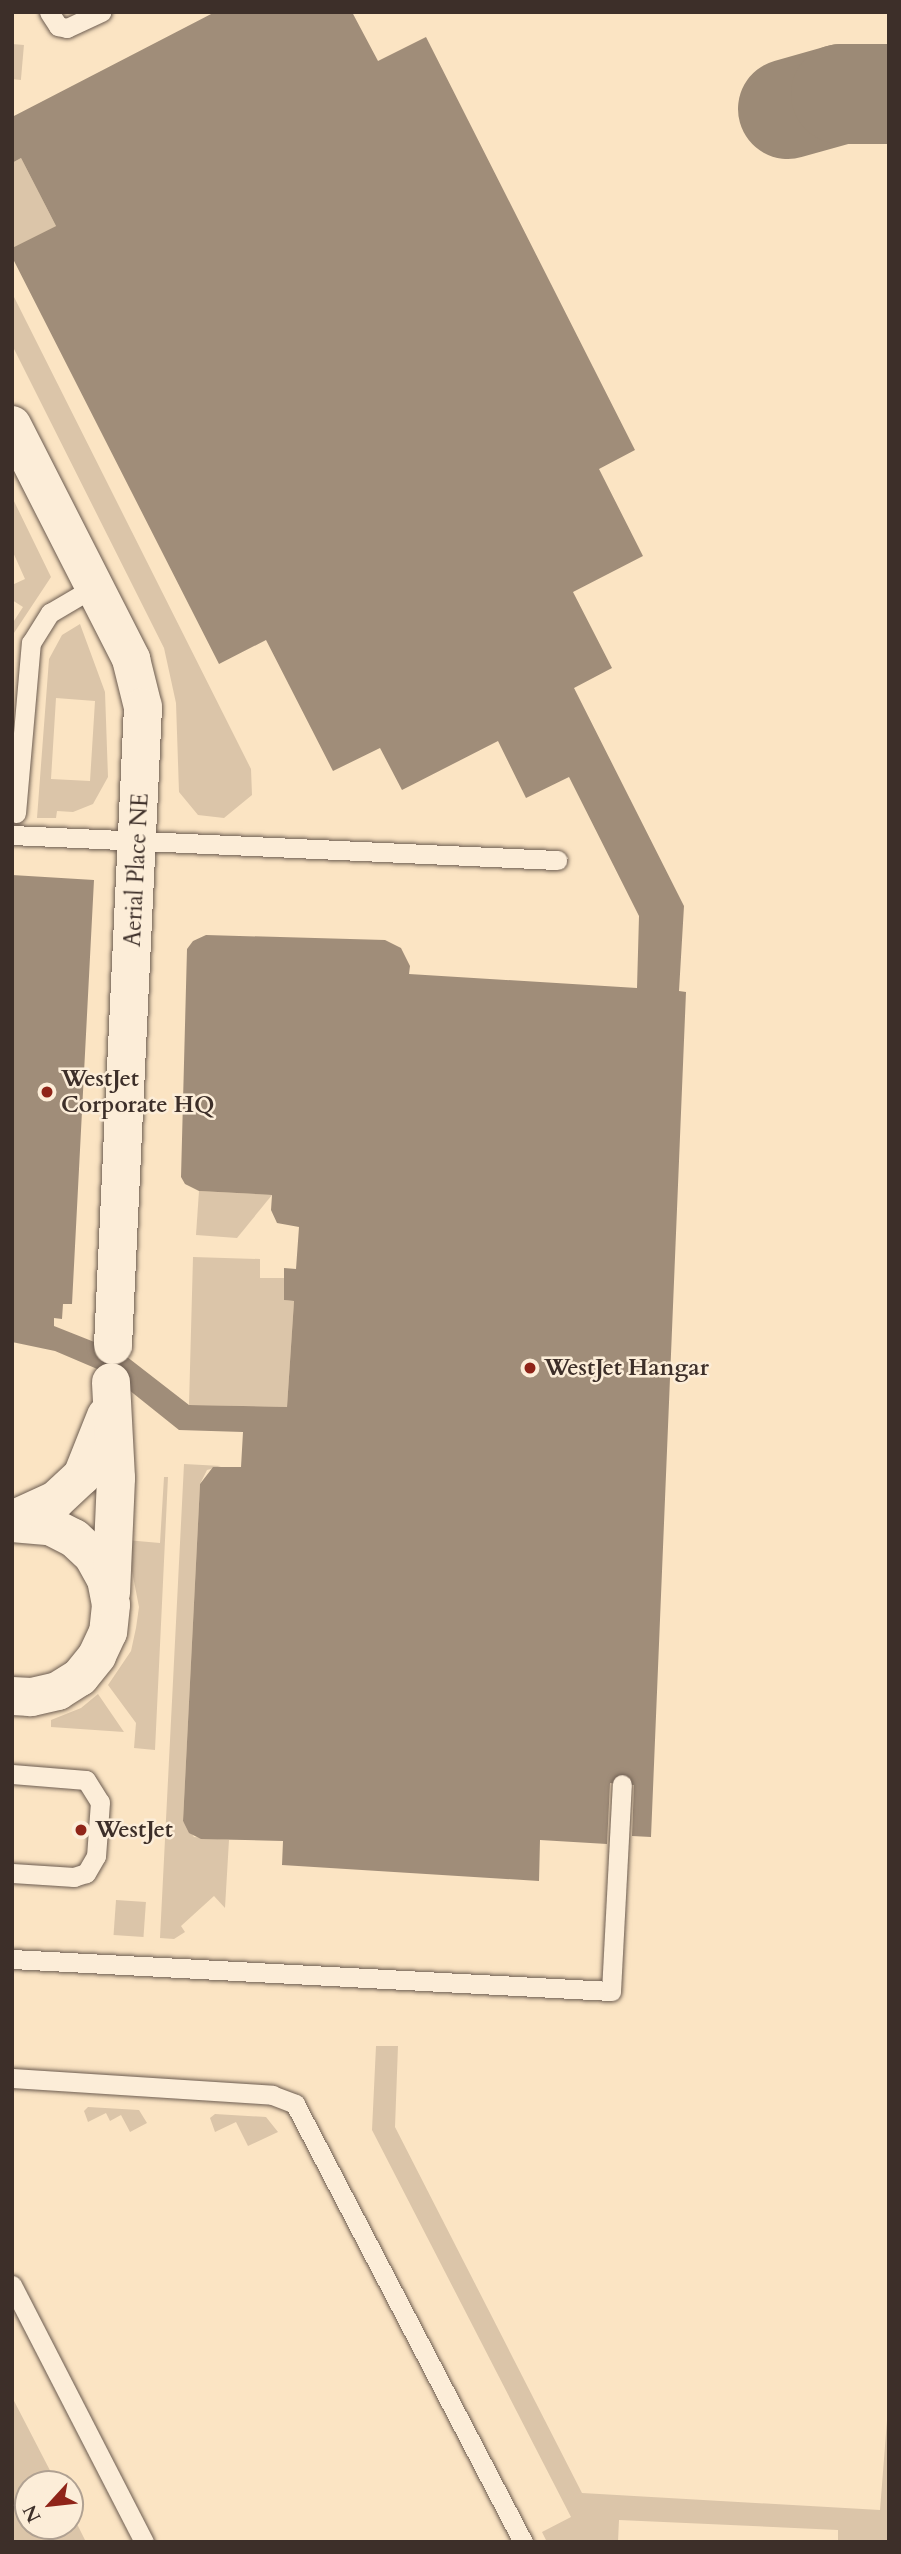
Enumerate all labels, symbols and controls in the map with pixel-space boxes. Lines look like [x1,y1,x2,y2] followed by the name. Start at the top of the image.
[119,792,155,948] street label: Aerial Place NE
[61,1065,214,1119] place label: WestJet Corporate HQ
[39,1084,55,1100] marker: WestJet Corporate HQ
[544,1354,709,1382] place label: WestJet Hangar
[522,1360,538,1376] marker: WestJet Hangar
[95,1816,173,1844] place label: WestJet
[73,1822,89,1838] marker: WestJet
[14,2470,84,2540] north arrow
[17,2500,47,2527] text: N

